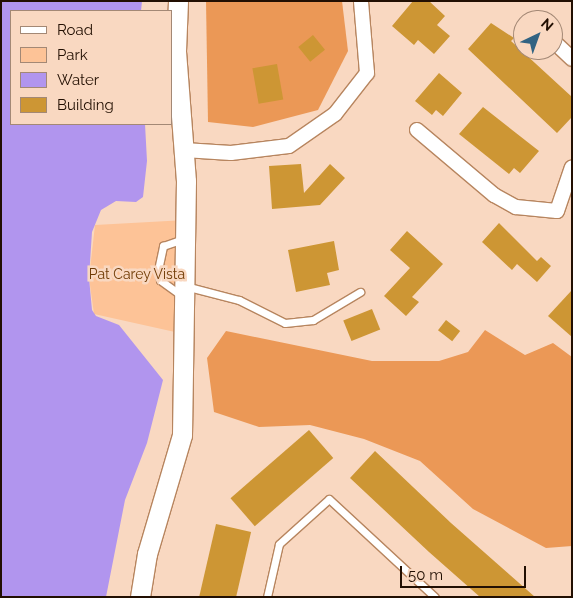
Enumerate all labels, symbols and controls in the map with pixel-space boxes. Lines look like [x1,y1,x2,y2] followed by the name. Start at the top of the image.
[10,10,172,125] legend
[513,10,563,60] north arrow
[538,15,557,34] text: N
[57,21,93,39] text: Road
[57,46,88,64] text: Park
[57,71,99,89] text: Water
[57,96,114,114] text: Building
[88,266,186,282] park label: Pat Carey Vista
[403,556,529,588] scale bar
[408,566,443,584] text: 50 m

